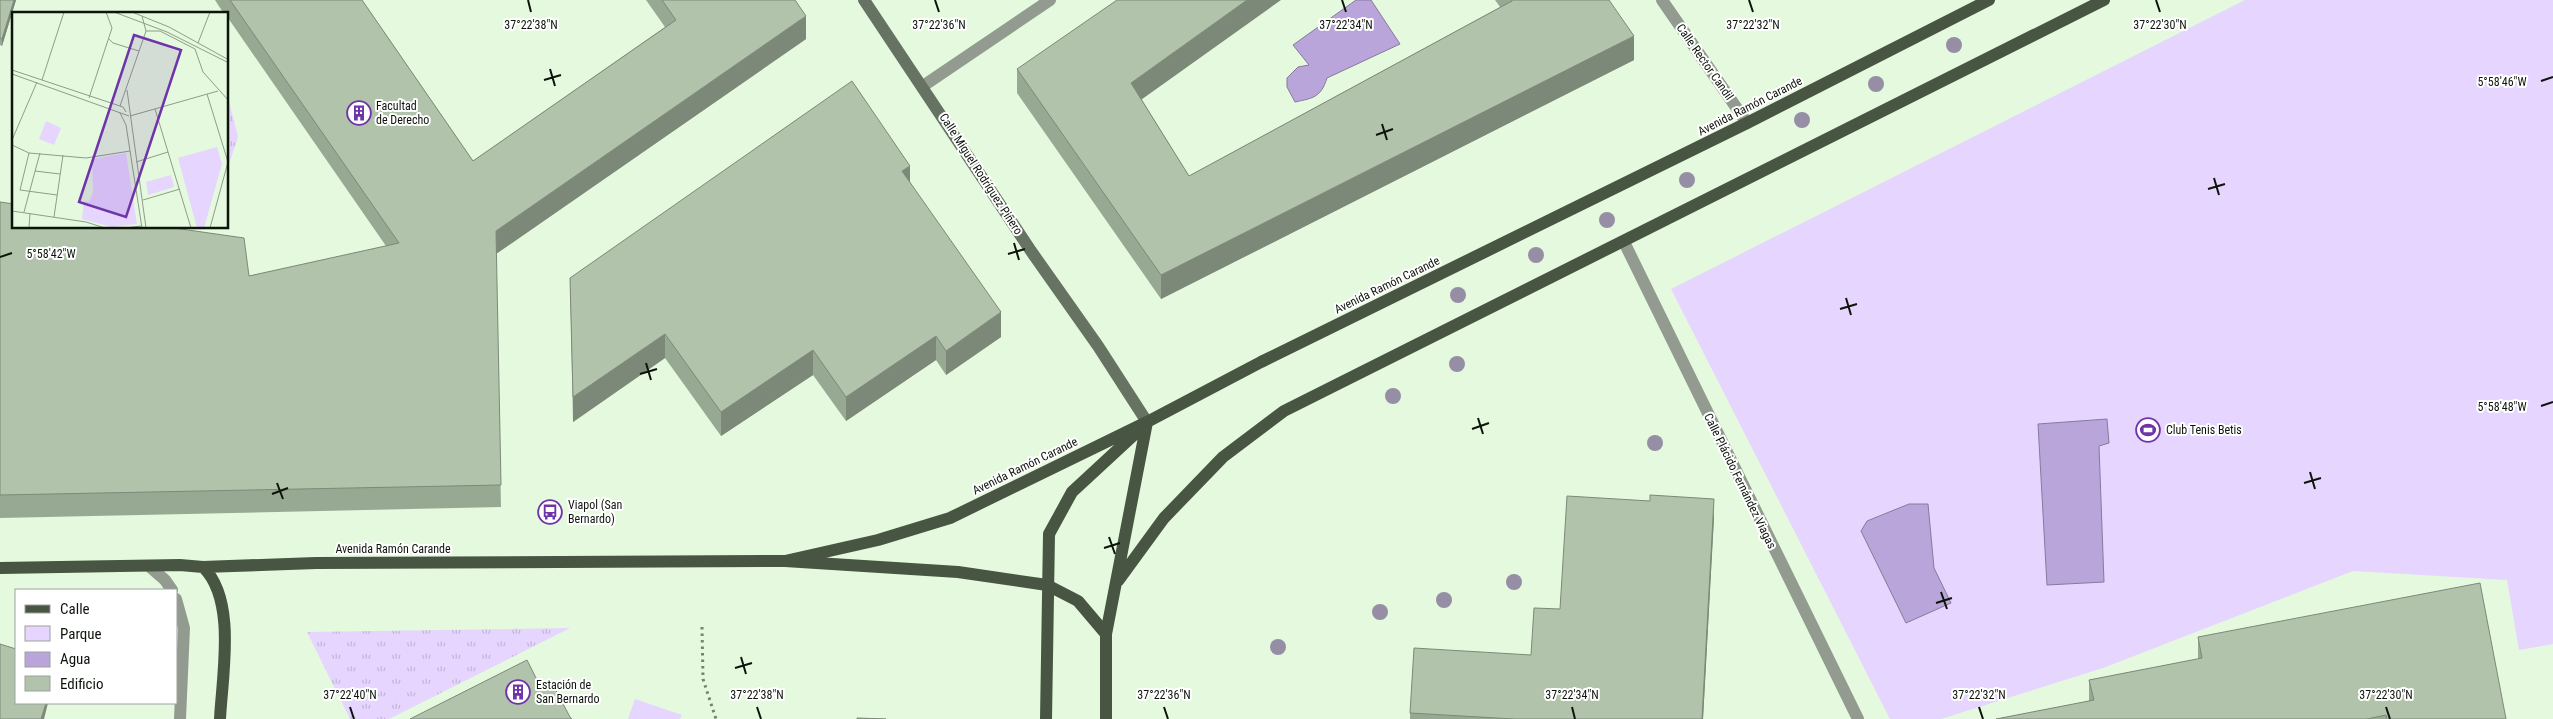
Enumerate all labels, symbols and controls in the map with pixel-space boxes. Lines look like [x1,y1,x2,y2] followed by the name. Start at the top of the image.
[12,12,229,229] inset map
[504,18,558,32] text: 37°22'38"N
[912,18,966,32] text: 37°22'36"N
[1319,18,1373,32] text: 37°22'34"N
[1726,18,1780,32] text: 37°22'32"N
[2133,18,2187,32] text: 37°22'30"N
[1674,21,1736,103] street label: Calle Rector Candil
[1696,73,1805,138] street label: Avenida Ramón Carande
[2477,75,2527,89] text: 5°58'46"W
[376,99,429,127] place label: Facultad de Derecho
[346,100,372,126] building icon: Facultad de Derecho
[937,111,1025,237] street label: Calle Miguel Rodríguez Piñero
[26,247,76,261] text: 5°58'42"W
[1332,253,1442,317] street label: Avenida Ramón Carande
[2477,400,2527,414] text: 5°58'48"W
[1701,411,1779,551] street label: Calle Plácido Fernández Viagas
[2135,417,2161,443] sports icon: Club Tenis Betis
[2166,423,2242,437] place label: Club Tenis Betis
[970,434,1080,498] street label: Avenida Ramón Carande
[568,498,622,526] place label: Viapol (San Bernardo)
[537,499,563,525] bus stop icon: Viapol (San Bernardo)
[335,542,451,556] street label: Avenida Ramón Carande
[15,589,178,704] legend
[60,600,90,618] text: Calle
[60,625,102,643] text: Parque
[60,650,90,668] text: Agua
[60,675,103,693] text: Edificio
[536,678,599,706] place label: Estación de San Bernardo
[505,679,531,705] building icon: Estación de San Bernardo
[323,688,377,702] text: 37°22'40"N
[730,688,784,702] text: 37°22'38"N
[1137,688,1191,702] text: 37°22'36"N
[1545,688,1599,702] text: 37°22'34"N
[1952,688,2006,702] text: 37°22'32"N
[2359,688,2413,702] text: 37°22'30"N

